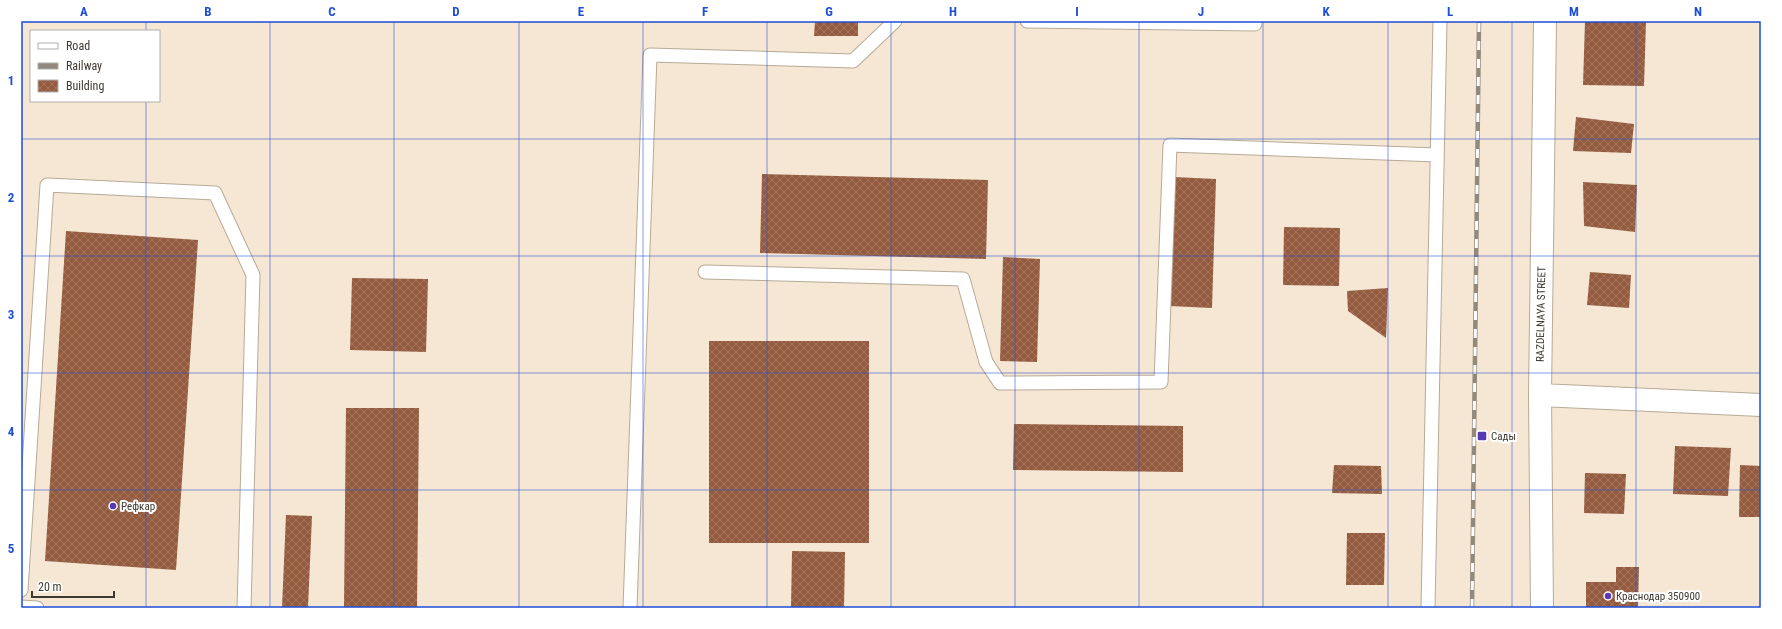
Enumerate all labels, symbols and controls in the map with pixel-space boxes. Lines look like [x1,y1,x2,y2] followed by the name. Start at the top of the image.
[80,4,88,19] text: A
[204,4,212,19] text: B
[328,4,336,19] text: C
[452,4,460,19] text: D
[578,4,585,19] text: E
[702,4,708,19] text: F
[825,4,833,19] text: G
[949,4,957,19] text: H
[1075,4,1079,19] text: I
[1198,4,1204,19] text: J
[1322,4,1330,19] text: K
[1447,4,1453,19] text: L
[1569,4,1579,19] text: M
[1694,4,1702,19] text: N
[30,30,160,102] legend
[66,39,90,53] text: Road
[66,59,102,73] text: Railway
[8,73,14,88] text: 1
[66,79,104,93] text: Building
[8,190,15,205] text: 2
[1534,266,1548,362] street label: RAZDELNAYA STREET
[8,307,14,322] text: 3
[8,424,15,439] text: 4
[1476,430,1488,442] marker: Сады
[1491,430,1516,443] place label: Сады
[121,500,155,513] place label: Рефкар
[108,501,118,511] marker: Рефкар
[8,541,15,556] text: 5
[32,573,114,599] scale bar
[38,580,62,594] text: 20 m
[1616,590,1700,603] place label: Краснодар 350900
[1603,591,1613,601] marker: Краснодар 350900

